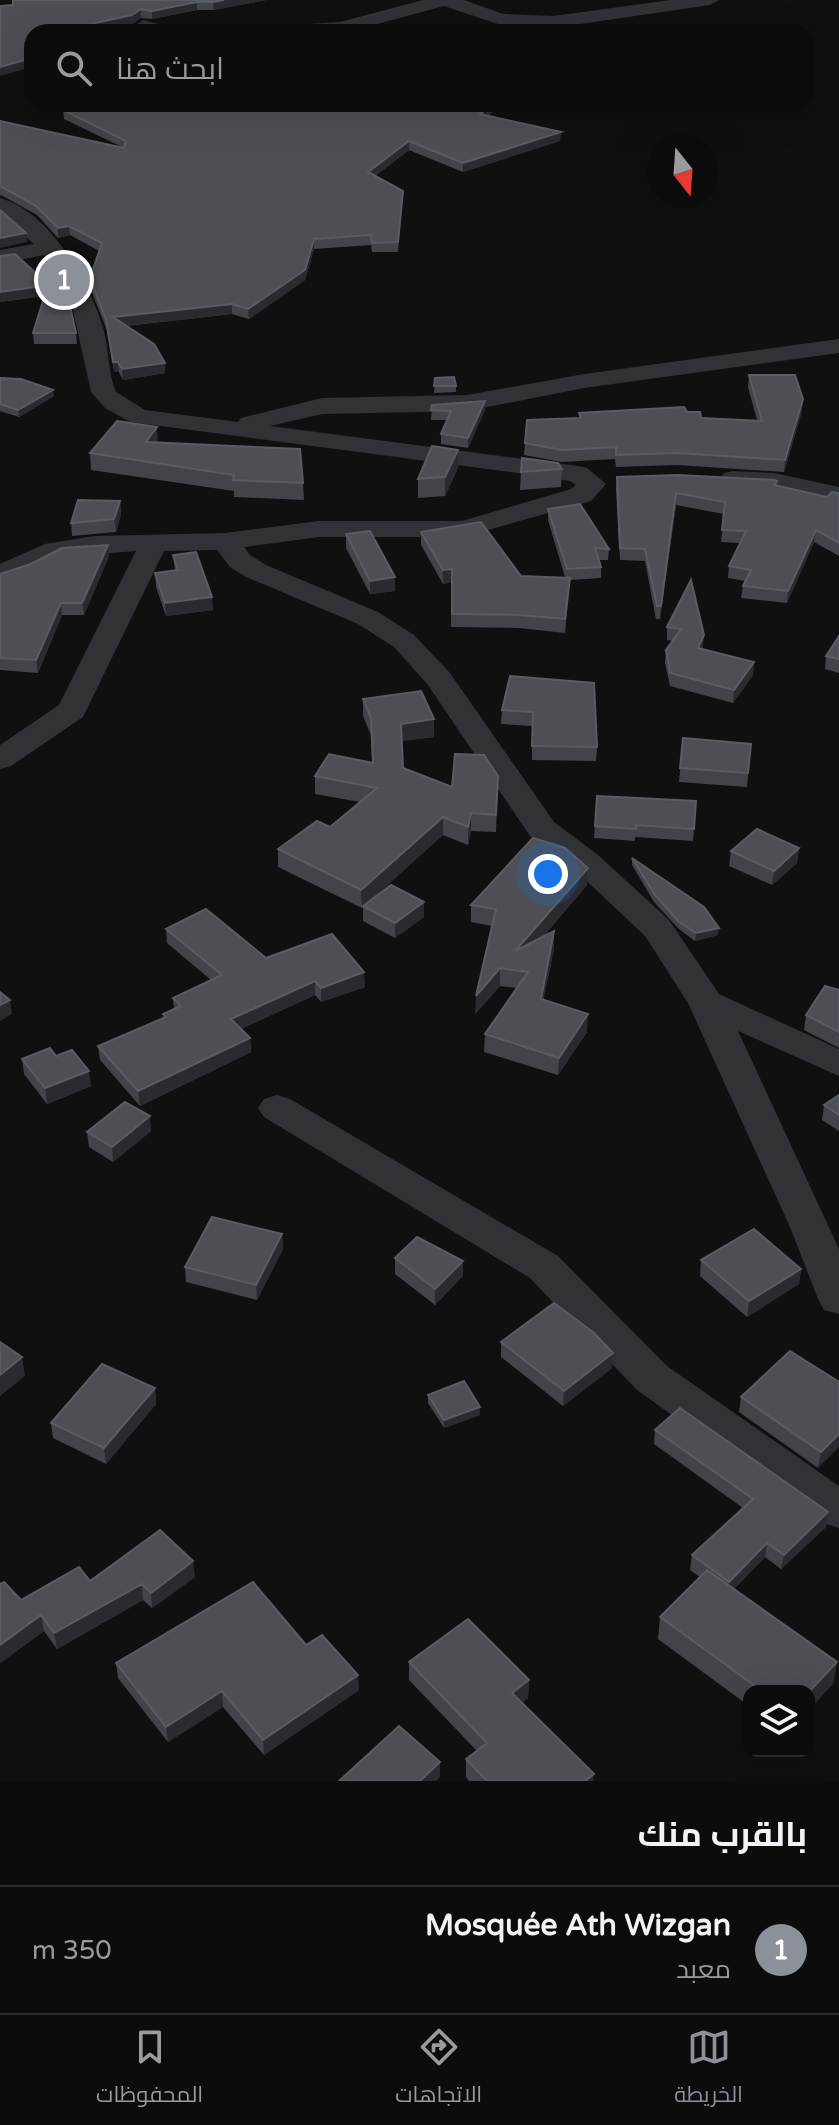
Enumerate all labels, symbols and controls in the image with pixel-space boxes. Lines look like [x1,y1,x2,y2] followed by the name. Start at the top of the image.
[24,24,815,112] search box
[52,46,96,90] icon: search
[116,51,224,88] text: ابحث هنا
[647,136,719,208] north arrow
[38,250,90,310] pin: 1
[528,854,568,894] your location
[743,1685,815,1757] map controls
[743,1685,815,1757] button: layers
[638,1815,807,1856] text: بالقرب منك
[425,1907,731,1944] text: Mosquée Ath Wizgan
[32,1935,112,1966] text: 350 m
[773,1935,789,1966] text: 1
[676,1954,731,1985] text: معبد
[96,2025,203,2115] tab: المحفوظات
[395,2025,482,2115] tab: الاتجاهات
[674,2025,743,2115] tab: الخريطة

